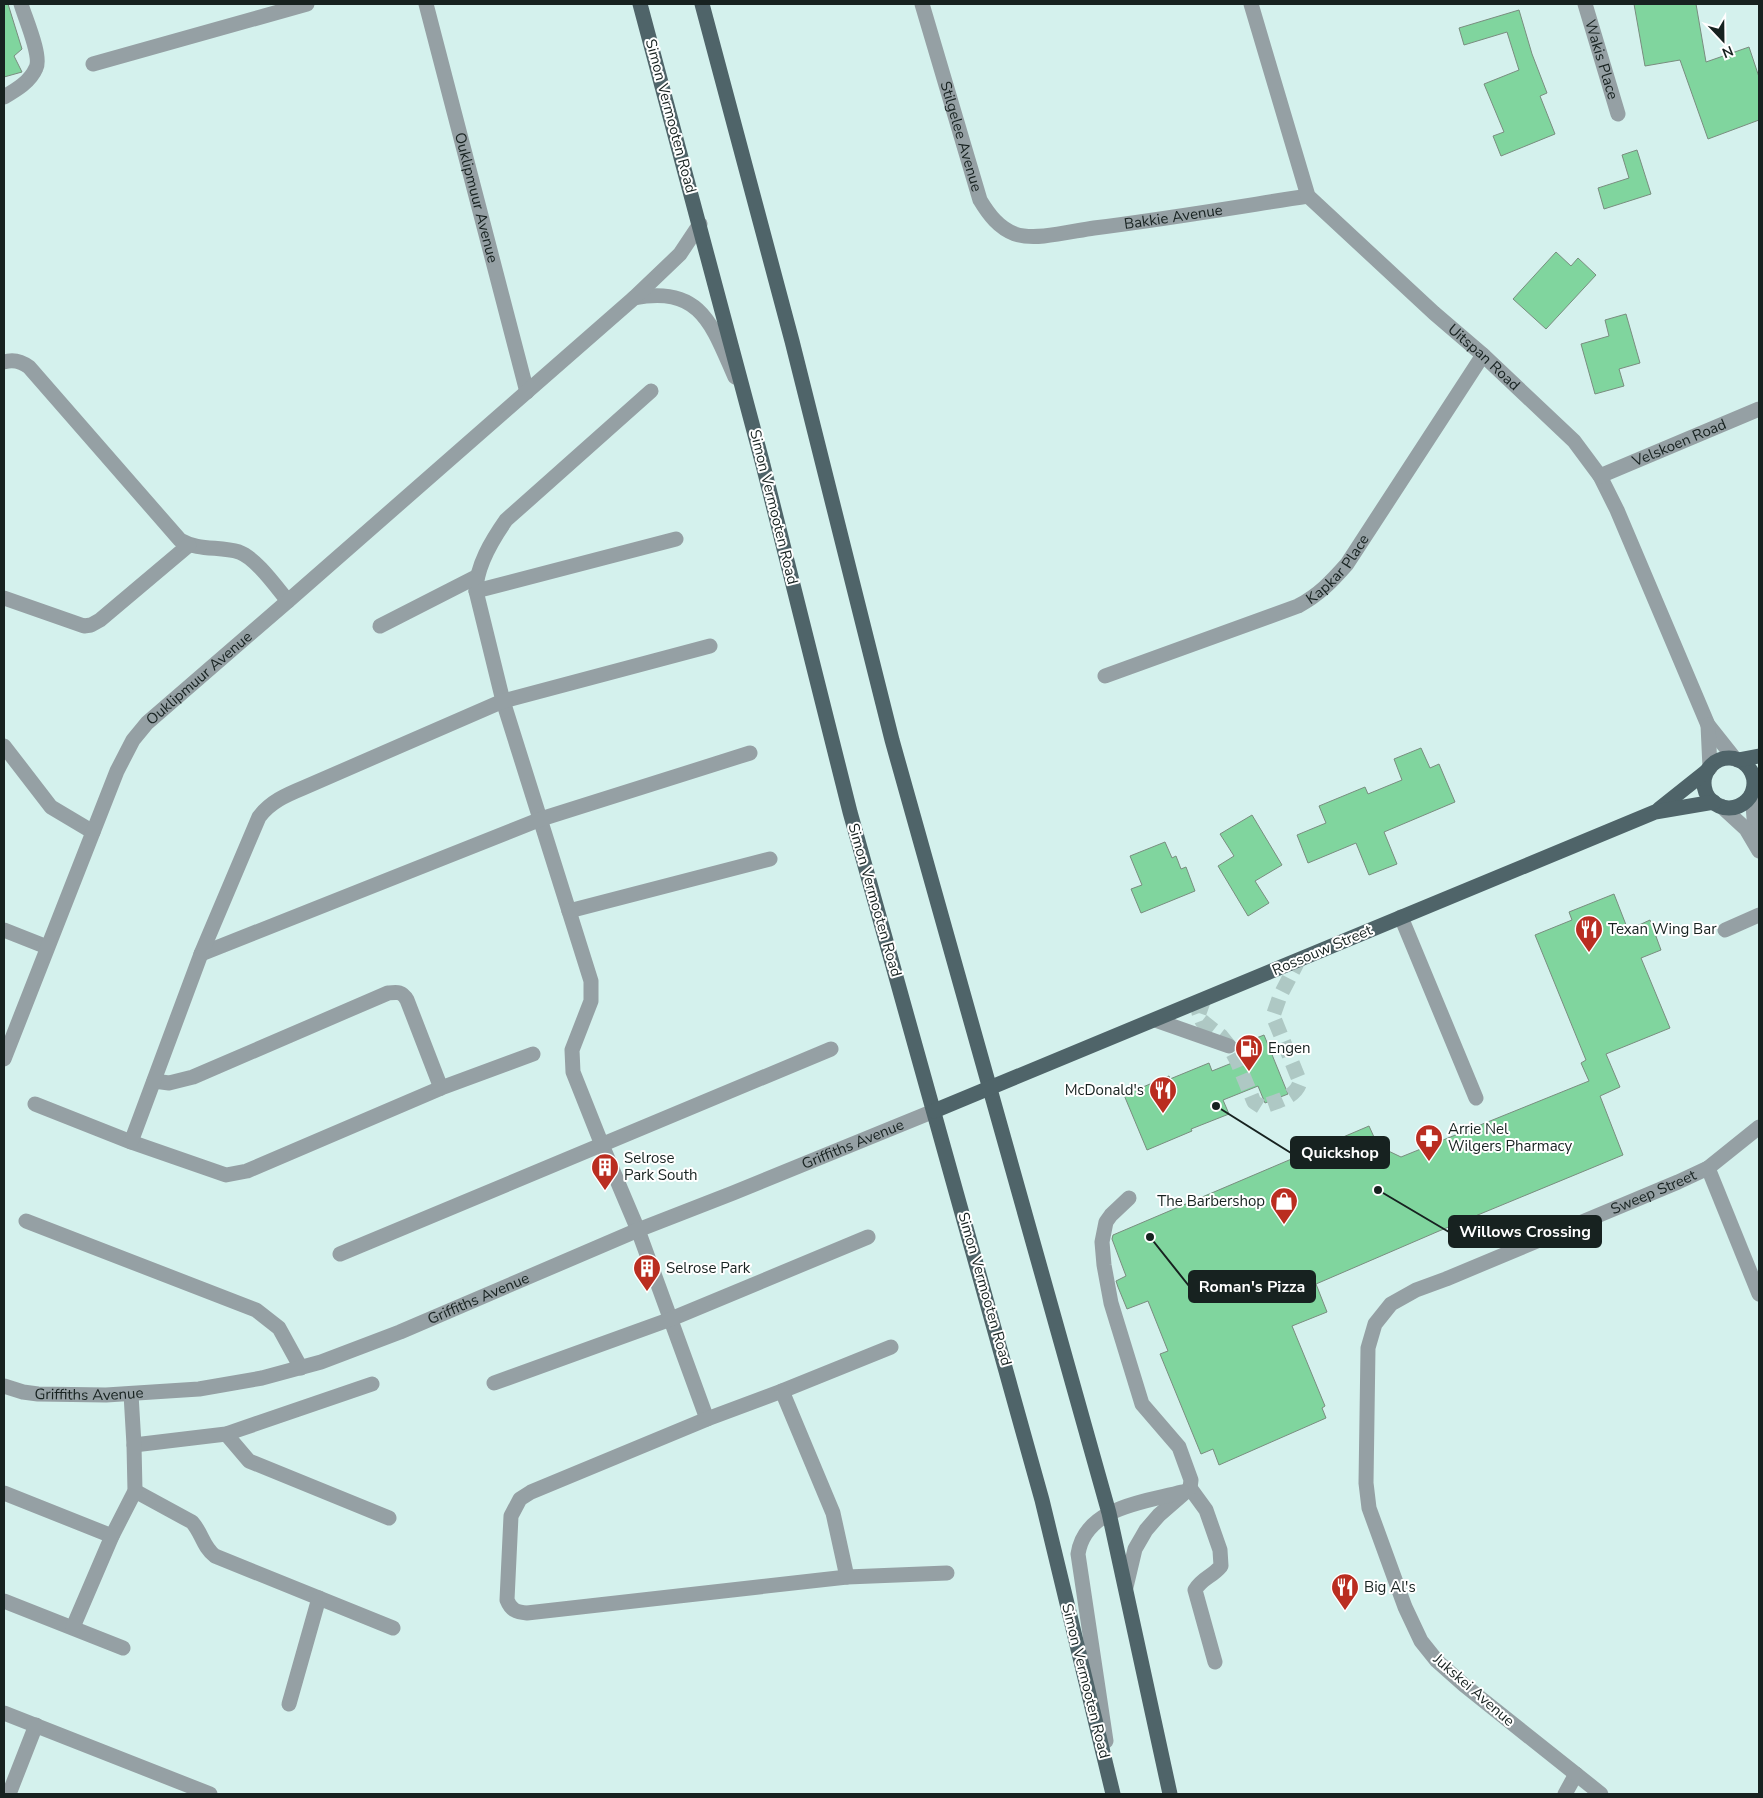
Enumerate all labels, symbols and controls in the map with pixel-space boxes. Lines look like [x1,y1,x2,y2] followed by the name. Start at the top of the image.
[1698,15,1748,65] north arrow
[1580,17,1623,102] street label: Wakis Place
[641,37,701,195] street label: Simon Vermooten Road
[1719,41,1736,62] text: N
[935,79,987,194] street label: Stilgelee Avenue
[450,130,503,265] street label: Ouklipmuur Avenue
[1123,200,1224,234] street label: Bakkie Avenue
[1444,319,1525,395] street label: Uitspan Road
[1628,414,1729,472] street label: Velskoen Road
[745,427,803,587] street label: Simon Vermooten Road
[1302,530,1374,609] street label: Kapkar Place
[142,627,256,729] street label: Ouklipmuur Avenue
[843,821,907,979] street label: Simon Vermooten Road
[1574,914,1604,953] restaurant icon: Texan Wing Bar
[1608,919,1717,939] place label: Texan Wing Bar
[1269,920,1376,980] street label: Rossouw Street
[1234,1033,1264,1072] fuel station icon: Engen
[1268,1038,1311,1058] place label: Engen
[1148,1075,1178,1114] restaurant icon: McDonald's
[1065,1080,1144,1100] place label: McDonald's
[799,1114,907,1174] street label: Griffiths Avenue
[1448,1119,1573,1156] place label: Arrie Nel Wilgers Pharmacy
[1414,1123,1444,1162] pharmacy icon: Arrie Nel Wilgers Pharmacy
[1291,1137,1389,1168] callout: Quickshop
[1301,1142,1379,1164] text: Quickshop
[624,1148,698,1185] place label: Selrose Park South
[590,1152,620,1191] building icon: Selrose Park South
[1608,1165,1700,1219] street label: Sweep Street
[1269,1186,1299,1225] shop icon: The Barbershop
[1157,1191,1265,1211] place label: The Barbershop
[953,1210,1017,1368] street label: Simon Vermooten Road
[1449,1216,1601,1247] callout: Willows Crossing
[1459,1221,1591,1243] text: Willows Crossing
[632,1253,662,1292] building icon: Selrose Park
[666,1258,751,1278] place label: Selrose Park
[424,1268,532,1329] street label: Griffiths Avenue
[1189,1271,1315,1302] callout: Roman's Pizza
[1199,1276,1305,1298] text: Roman's Pizza
[34,1383,144,1405] street label: Griffiths Avenue
[1330,1572,1360,1611] restaurant icon: Big Al's
[1364,1577,1416,1597] place label: Big Al's
[1057,1601,1115,1761] street label: Simon Vermooten Road
[1428,1648,1519,1731] street label: Jukskei Avenue

